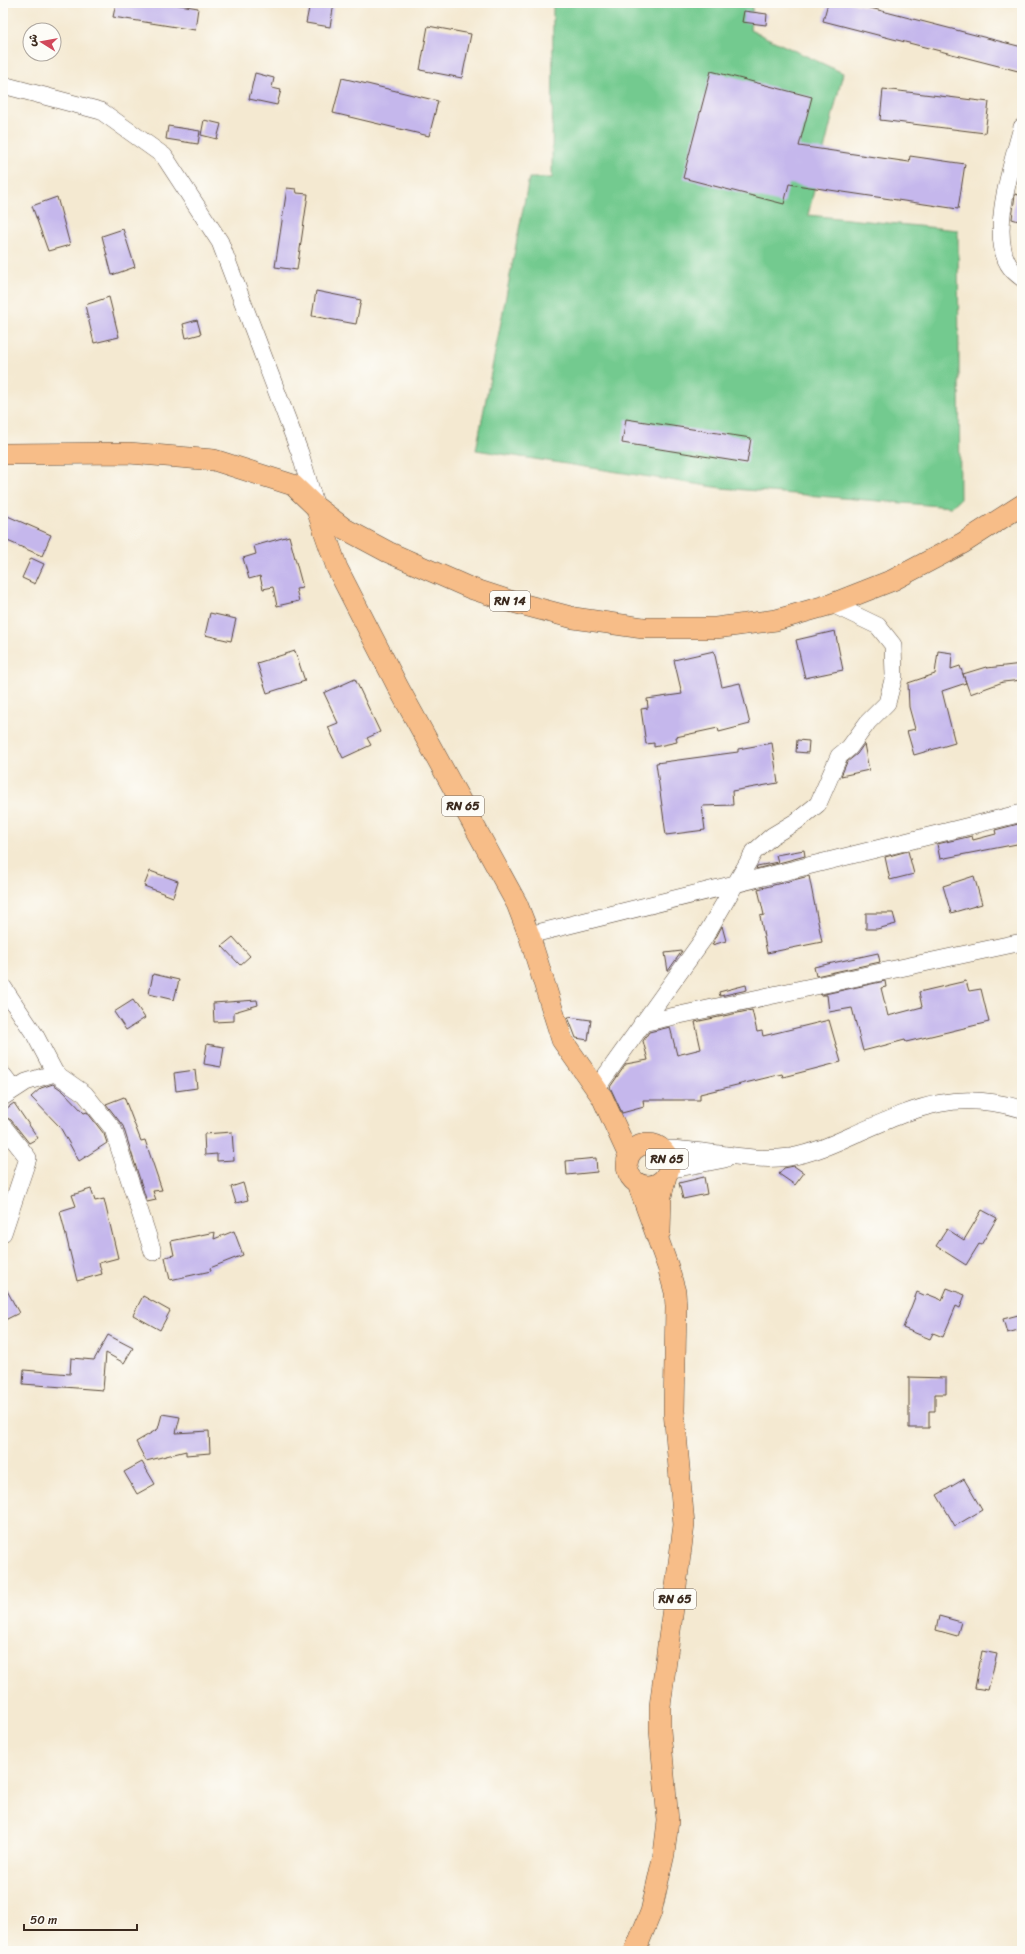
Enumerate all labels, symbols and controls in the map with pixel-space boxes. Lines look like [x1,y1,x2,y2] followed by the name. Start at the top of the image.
[22,22,62,62] north arrow
[22,32,43,48] text: ش
[490,591,530,611] road number: RN 14
[442,796,484,816] road number: RN 65
[646,1149,688,1169] road number: RN 65
[654,1589,696,1609] road number: RN 65
[24,1906,137,1932] scale bar
[30,1909,57,1931] text: 50 m

